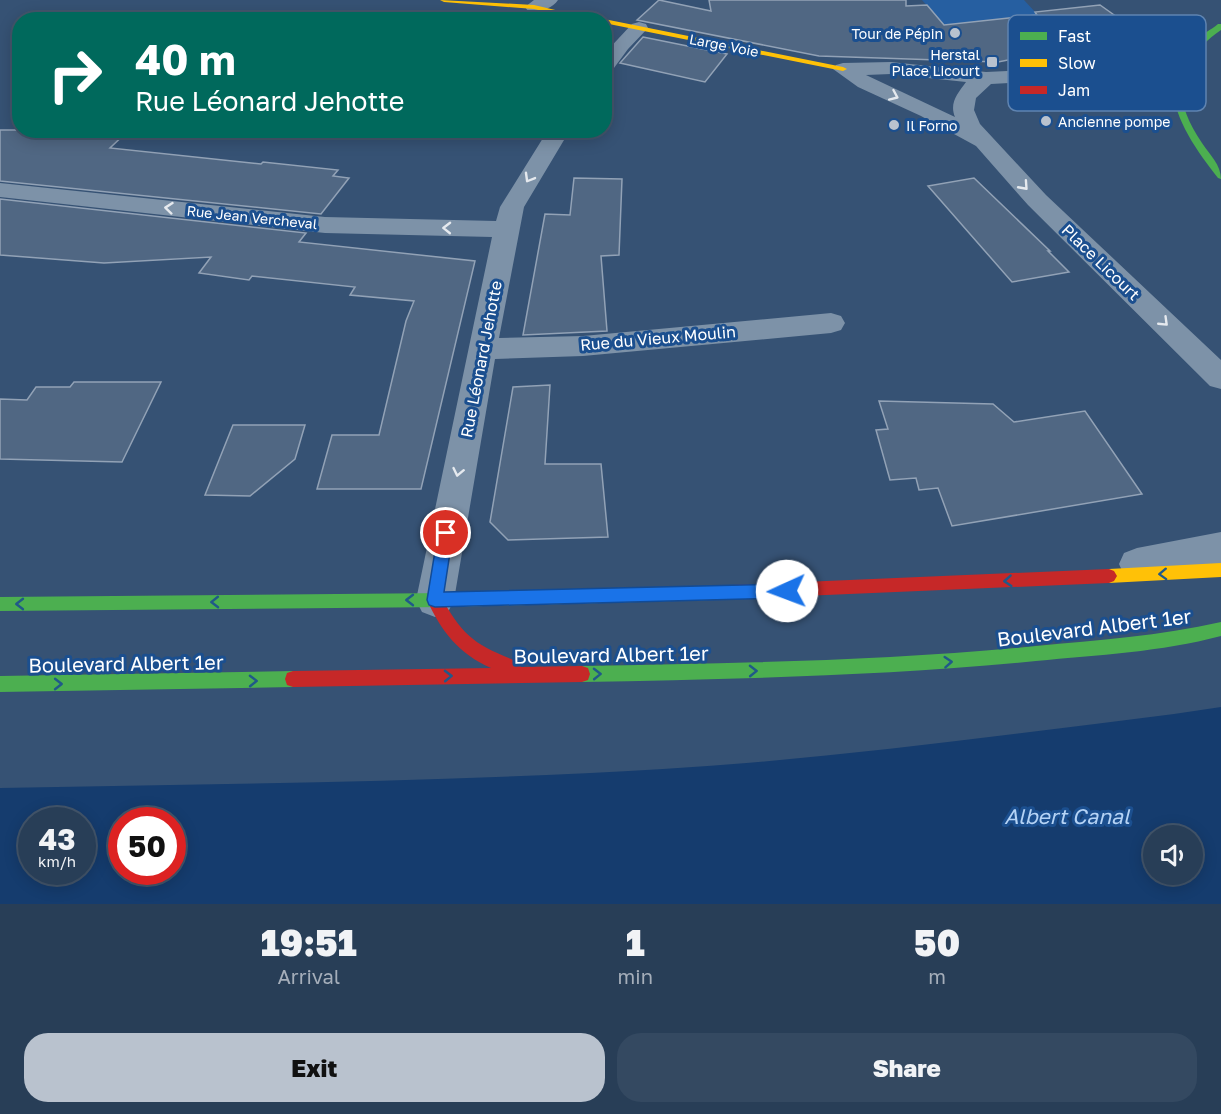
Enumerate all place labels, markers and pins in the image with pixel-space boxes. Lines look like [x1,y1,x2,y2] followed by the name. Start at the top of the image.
[851,25,943,42] place label: Tour de Pépin
[948,26,962,40] marker: Tour de Pépin
[892,46,980,79] place label: Herstal Place Licourt
[985,55,999,69] marker: Herstal Place Licourt
[1058,113,1170,130] place label: Ancienne pompe
[1039,114,1053,128] marker: Ancienne pompe
[906,117,957,134] place label: Il Forno
[887,118,901,132] marker: Il Forno
[420,507,471,558] pin

